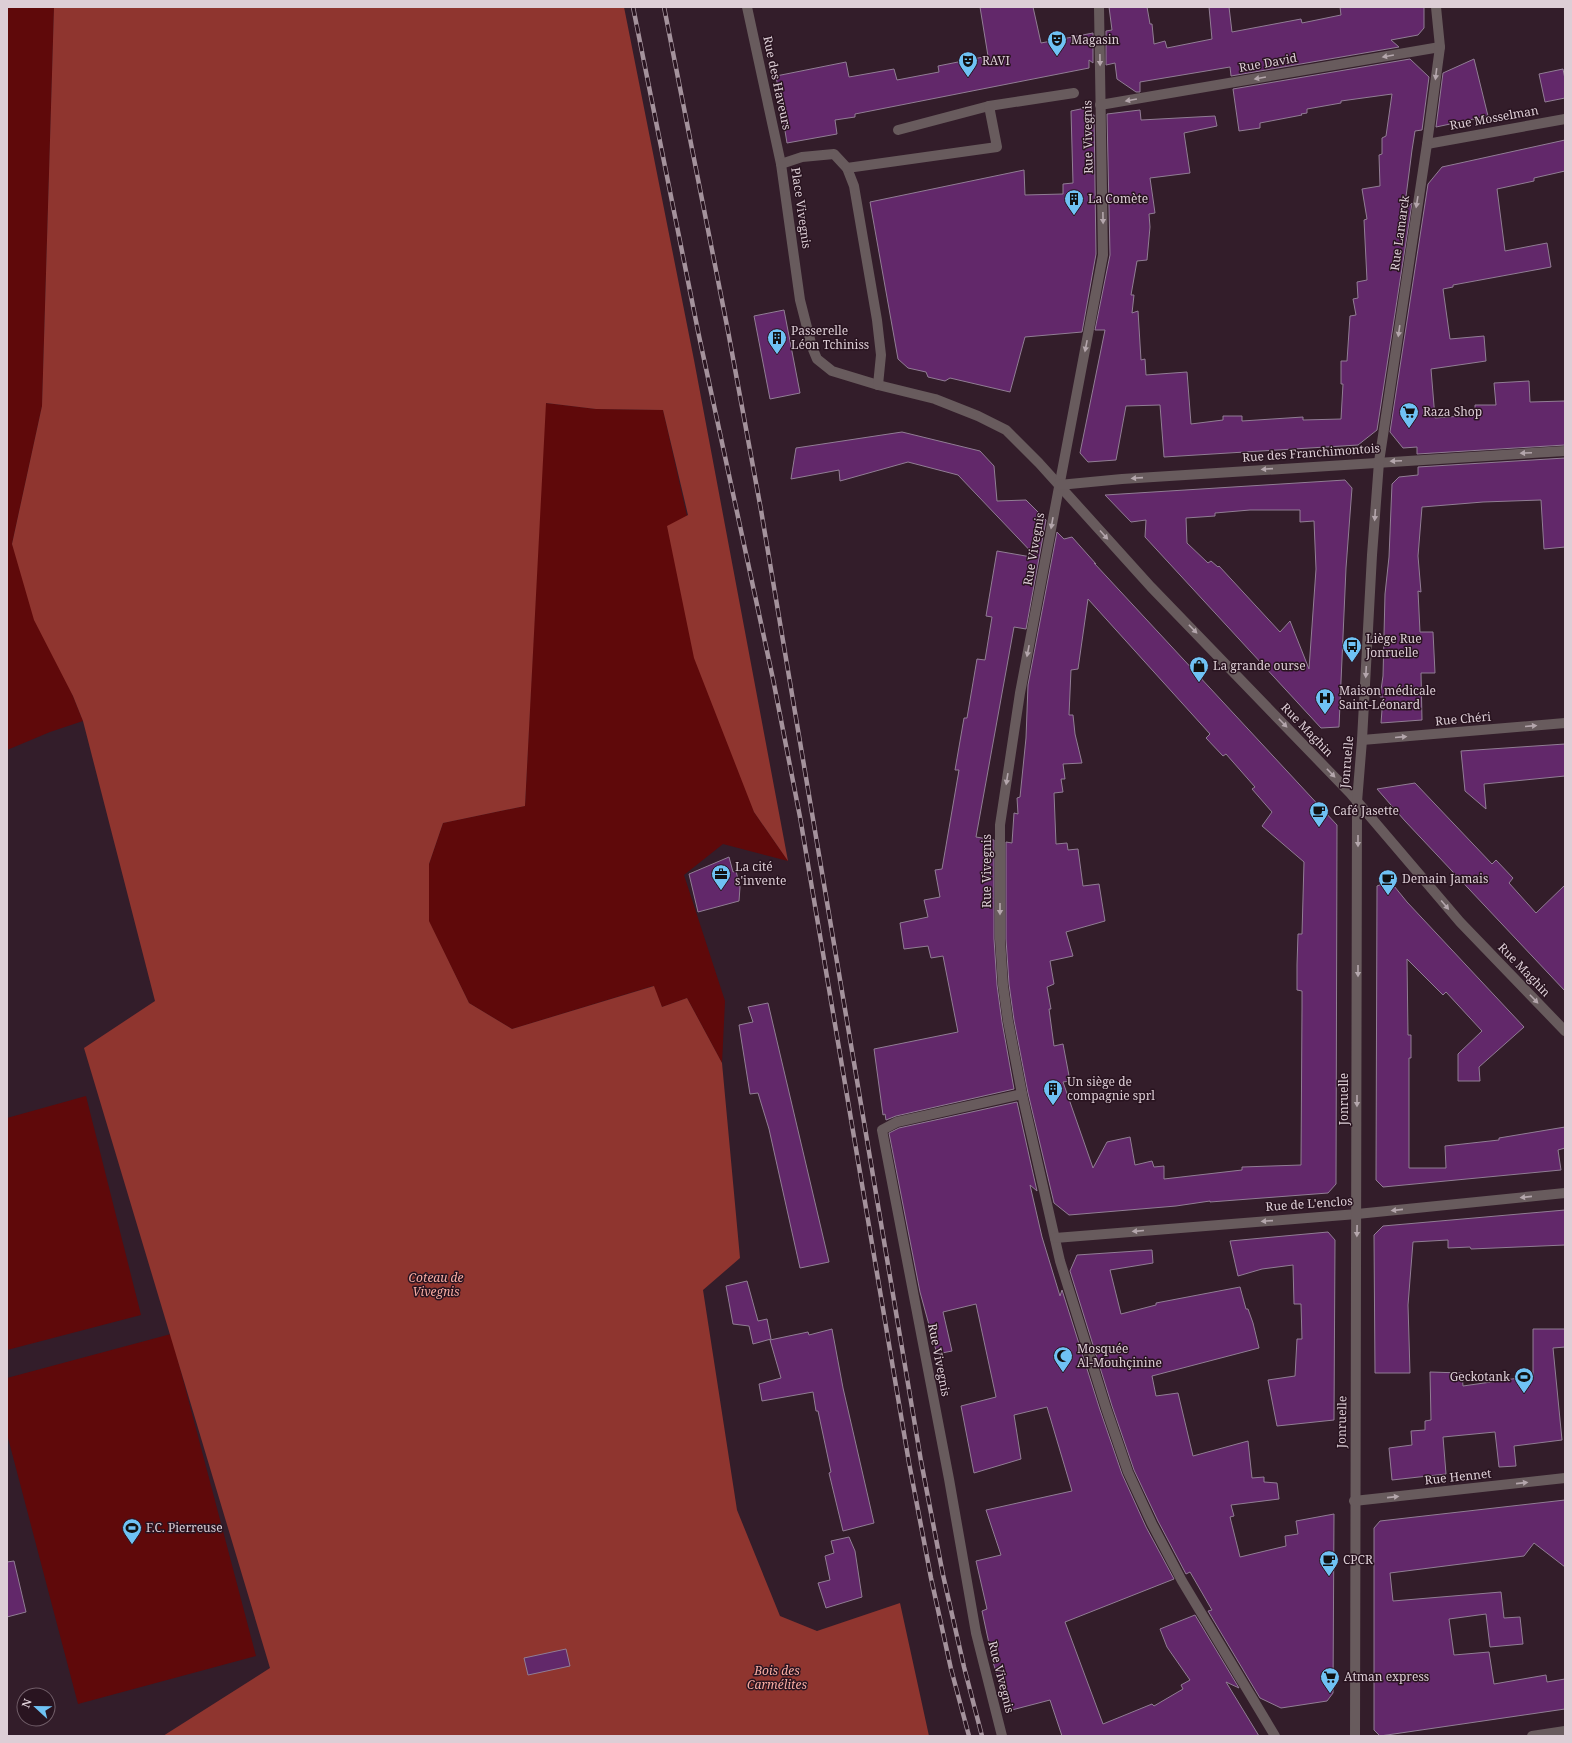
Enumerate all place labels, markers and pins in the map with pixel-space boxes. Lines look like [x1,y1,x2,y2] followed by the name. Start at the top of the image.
[1046,29,1068,57] theatre icon: Magasin
[1071,31,1119,48] place label: Magasin
[957,50,979,78] theatre icon: RAVI
[982,52,1010,69] place label: RAVI
[1063,188,1085,216] building icon: La Comète
[1088,190,1148,207] place label: La Comète
[791,322,869,353] place label: Passerelle Léon Tchiniss
[766,327,788,355] building icon: Passerelle Léon Tchiniss
[1398,401,1420,429] supermarket icon: Raza Shop
[1423,403,1482,420] place label: Raza Shop
[1365,630,1422,661] place label: Liège Rue Jonruelle
[1341,635,1363,663] bus stop icon: Liège Rue Jonruelle
[1188,655,1210,683] shop icon: La grande ourse
[1213,657,1306,674] place label: La grande ourse
[1339,682,1436,713] place label: Maison médicale Saint-Léonard
[1314,687,1336,715] hospital icon: Maison médicale Saint-Léonard
[1308,800,1330,828] cafe icon: Café Jasette
[1333,802,1399,819] place label: Café Jasette
[735,858,786,889] place label: La cité s'invente
[710,863,732,891] office icon: La cité s'invente
[1377,868,1399,896] cafe icon: Demain Jamais
[1402,870,1488,887] place label: Demain Jamais
[1067,1073,1155,1104] place label: Un siège de compagnie sprl
[1042,1078,1064,1106] building icon: Un siège de compagnie sprl
[1077,1340,1162,1371] place label: Mosquée Al-Mouhçinine
[1052,1345,1074,1373] mosque icon: Mosquée Al-Mouhçinine
[1513,1366,1535,1394] sports icon: Geckotank
[1450,1368,1511,1385] place label: Geckotank
[121,1517,143,1545] sports icon: F.C. Pierreuse
[146,1519,223,1536] place label: F.C. Pierreuse
[1318,1549,1340,1577] cafe icon: CPCR
[1343,1551,1373,1568] place label: CPCR
[1319,1666,1341,1694] supermarket icon: Atman express
[1344,1668,1429,1685] place label: Atman express

